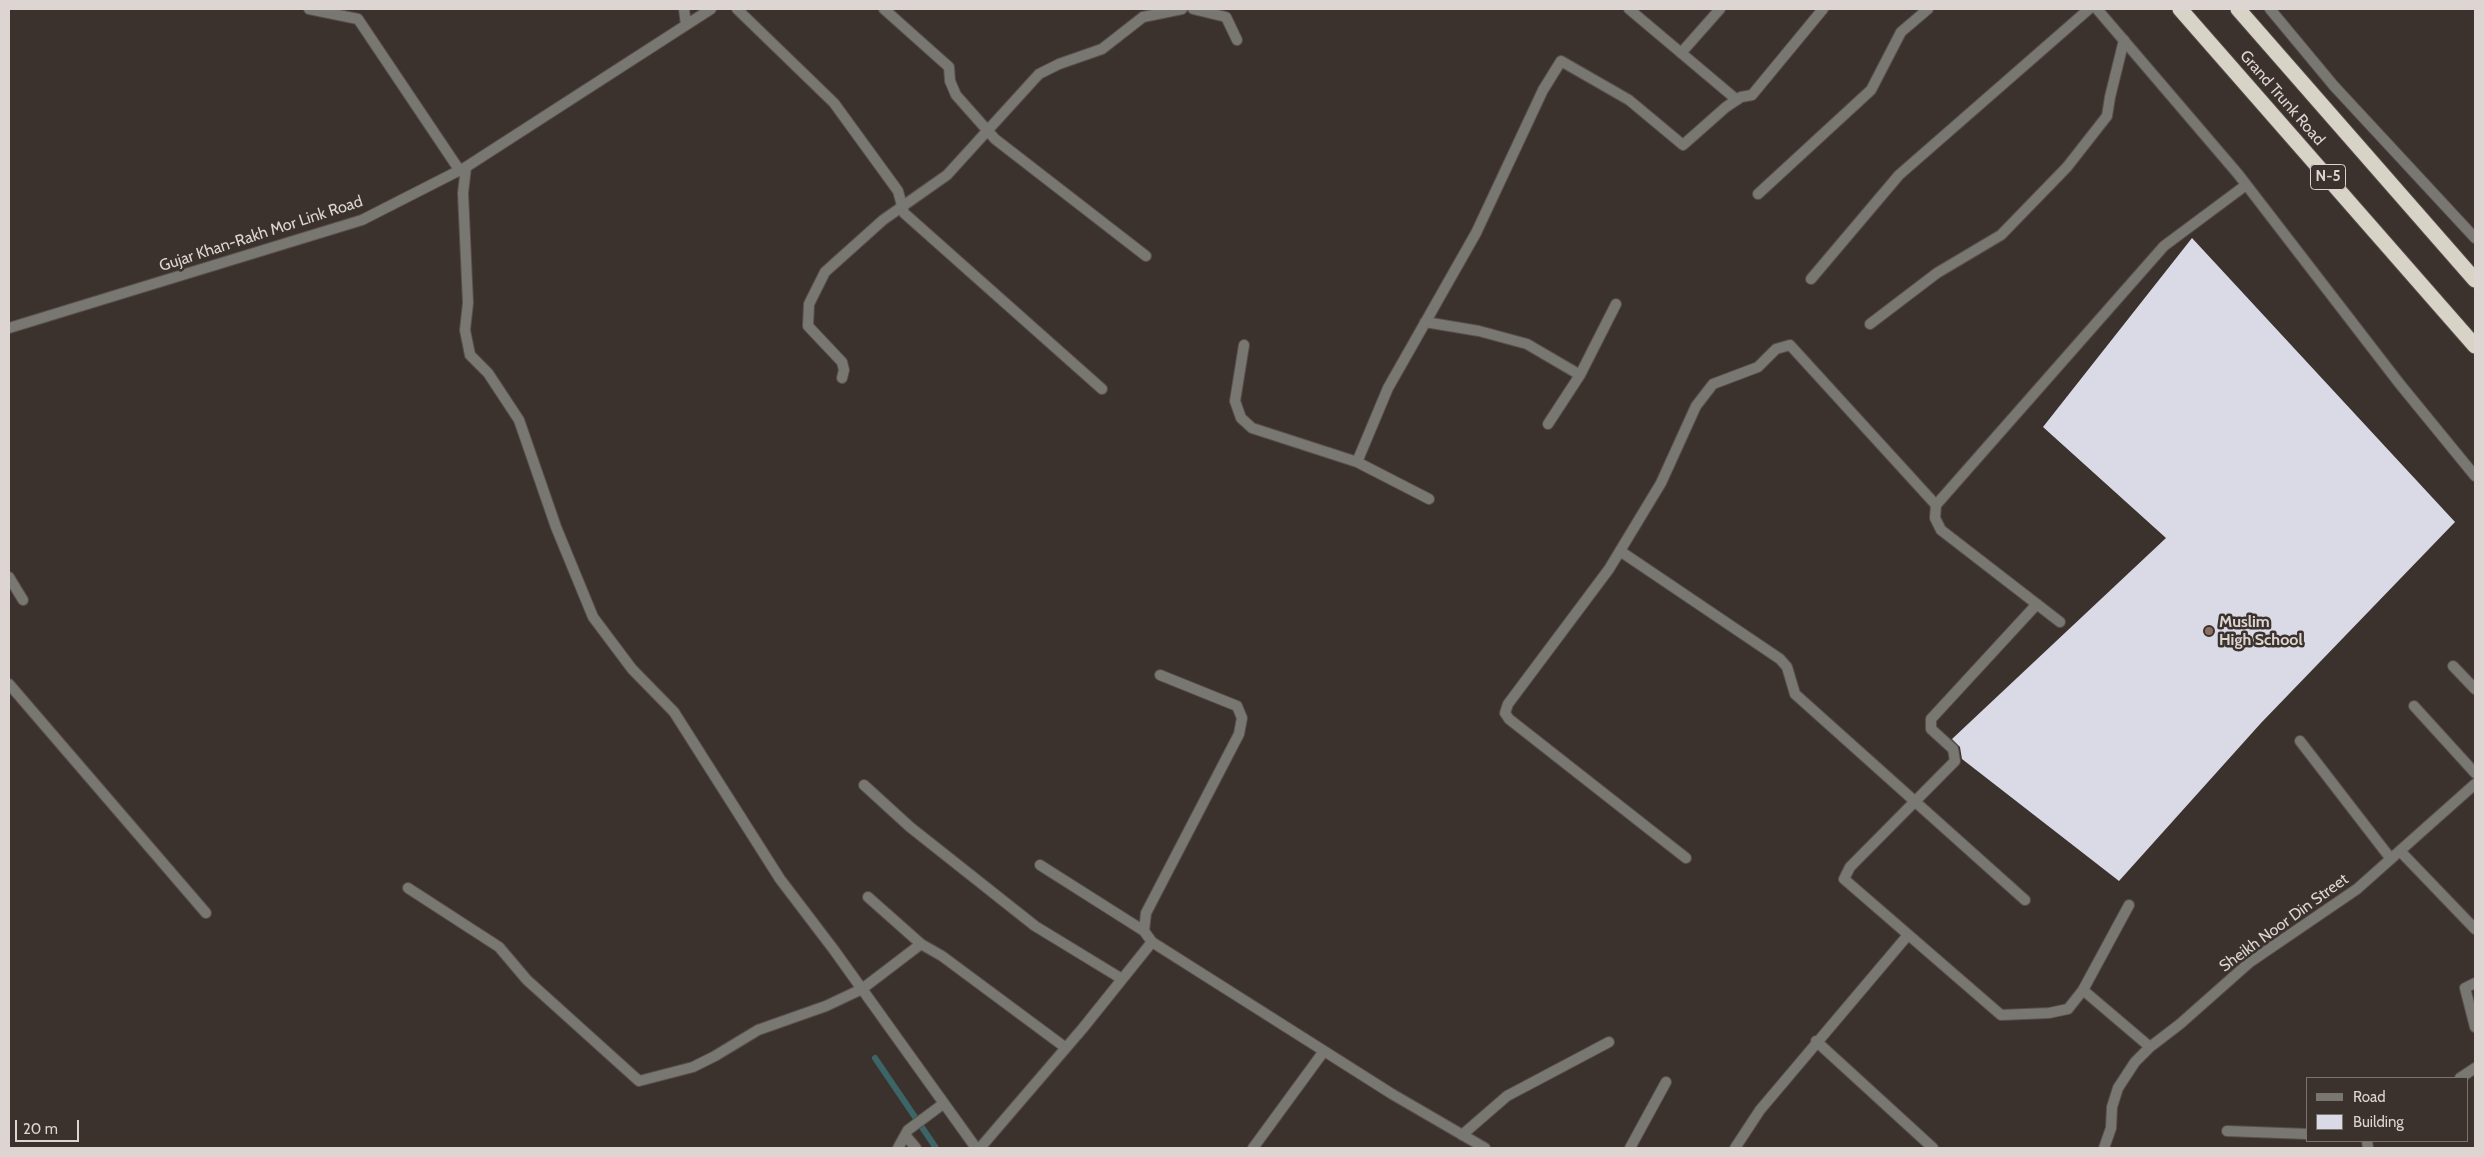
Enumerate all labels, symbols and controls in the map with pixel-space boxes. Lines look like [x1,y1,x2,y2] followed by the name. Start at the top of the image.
[2235,47,2329,149] street label: Grand Trunk Road
[2310,164,2346,190] road number: N-5
[157,192,365,276] street label: Gujar Khan-Rakh Mor Link Road
[2219,612,2303,650] place label: Muslim High School
[2203,625,2215,637] marker: Muslim High School
[2216,870,2352,976] street label: Sheikh Noor Din Street
[2306,1077,2469,1142] legend
[2353,1088,2386,1106] text: Road
[18,1110,81,1142] scale bar
[2353,1113,2404,1131] text: Building
[23,1120,58,1138] text: 20 m

